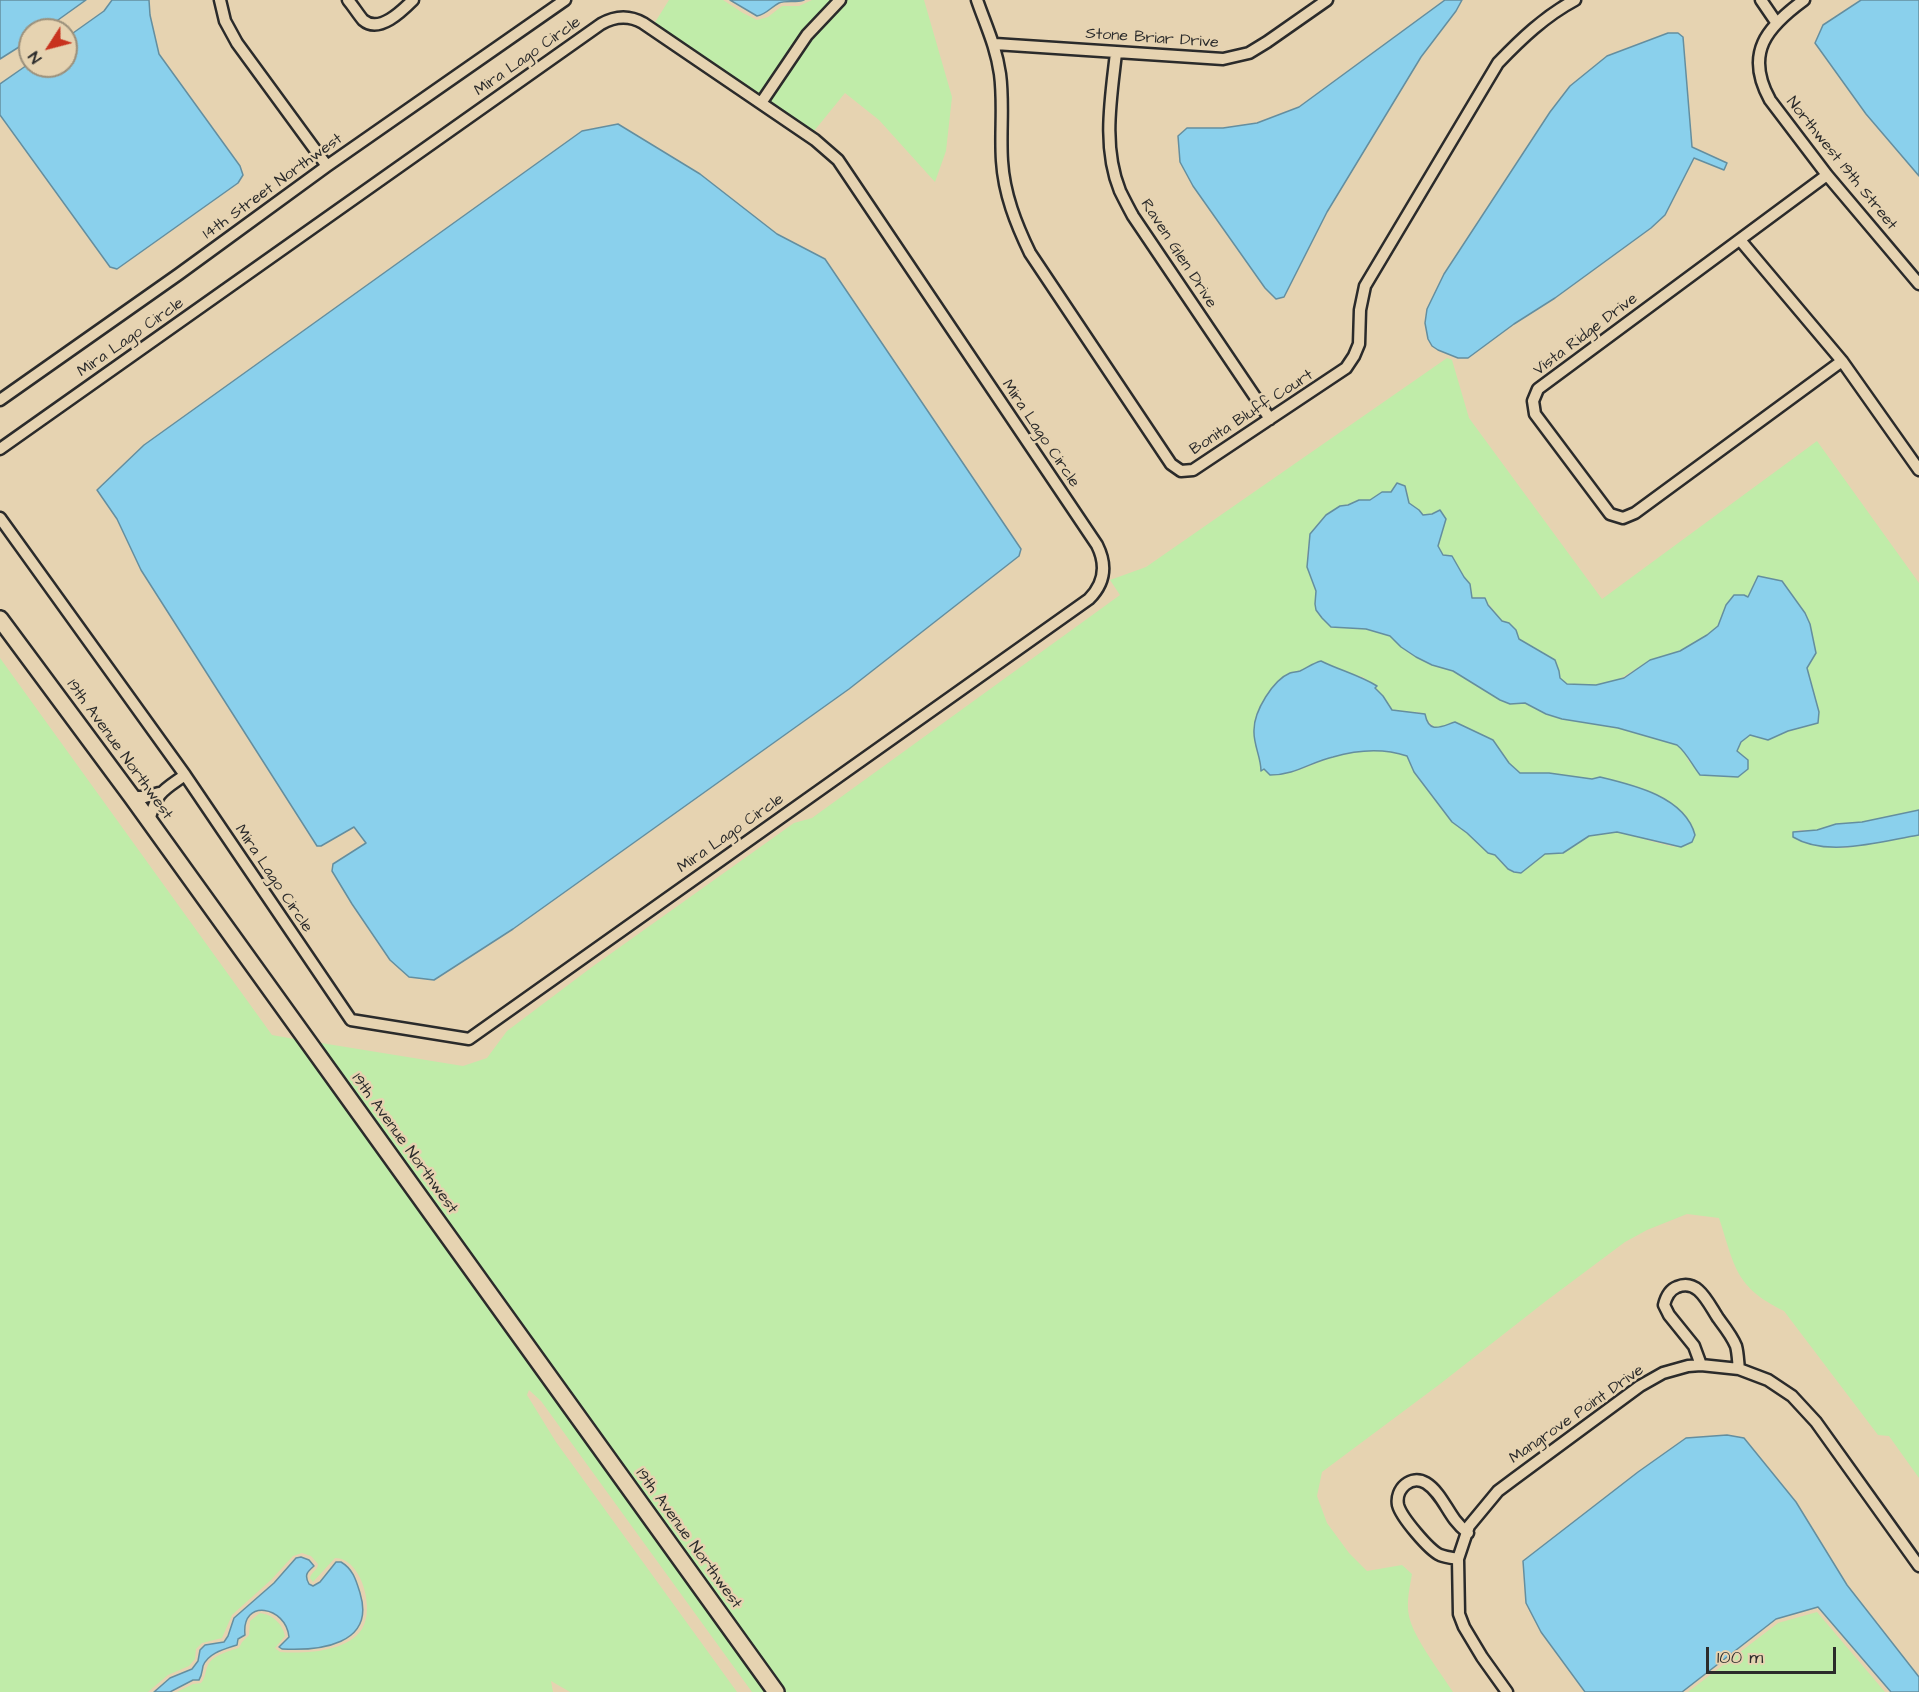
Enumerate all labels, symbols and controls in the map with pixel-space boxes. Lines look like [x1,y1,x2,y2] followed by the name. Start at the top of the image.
[471,13,585,101] street label: Mira Lago Circle
[18,18,78,78] north arrow
[1085,25,1219,53] street label: Stone Briar Drive
[23,47,47,68] text: N
[1781,93,1901,235] street label: Northwest 19th Street
[199,130,347,244] street label: 14th Street Northwest
[1136,196,1220,312] street label: Raven Glen Drive
[1530,290,1642,380] street label: Vista Ridge Drive
[74,294,188,382] street label: Mira Lago Circle
[1187,366,1317,460] street label: Bonita Bluff Court
[997,376,1083,492] street label: Mira Lago Circle
[62,676,176,824] street label: 19th Avenue Northwest
[674,790,788,878] street label: Mira Lago Circle
[230,821,316,937] street label: Mira Lago Circle
[347,1070,461,1218] street label: 19th Avenue Northwest
[1506,1361,1648,1469] street label: Mangrove Point Drive
[631,1465,745,1613] street label: 19th Avenue Northwest
[1709,1635,1840,1673] scale bar
[1717,1645,1763,1670] text: 100 m

